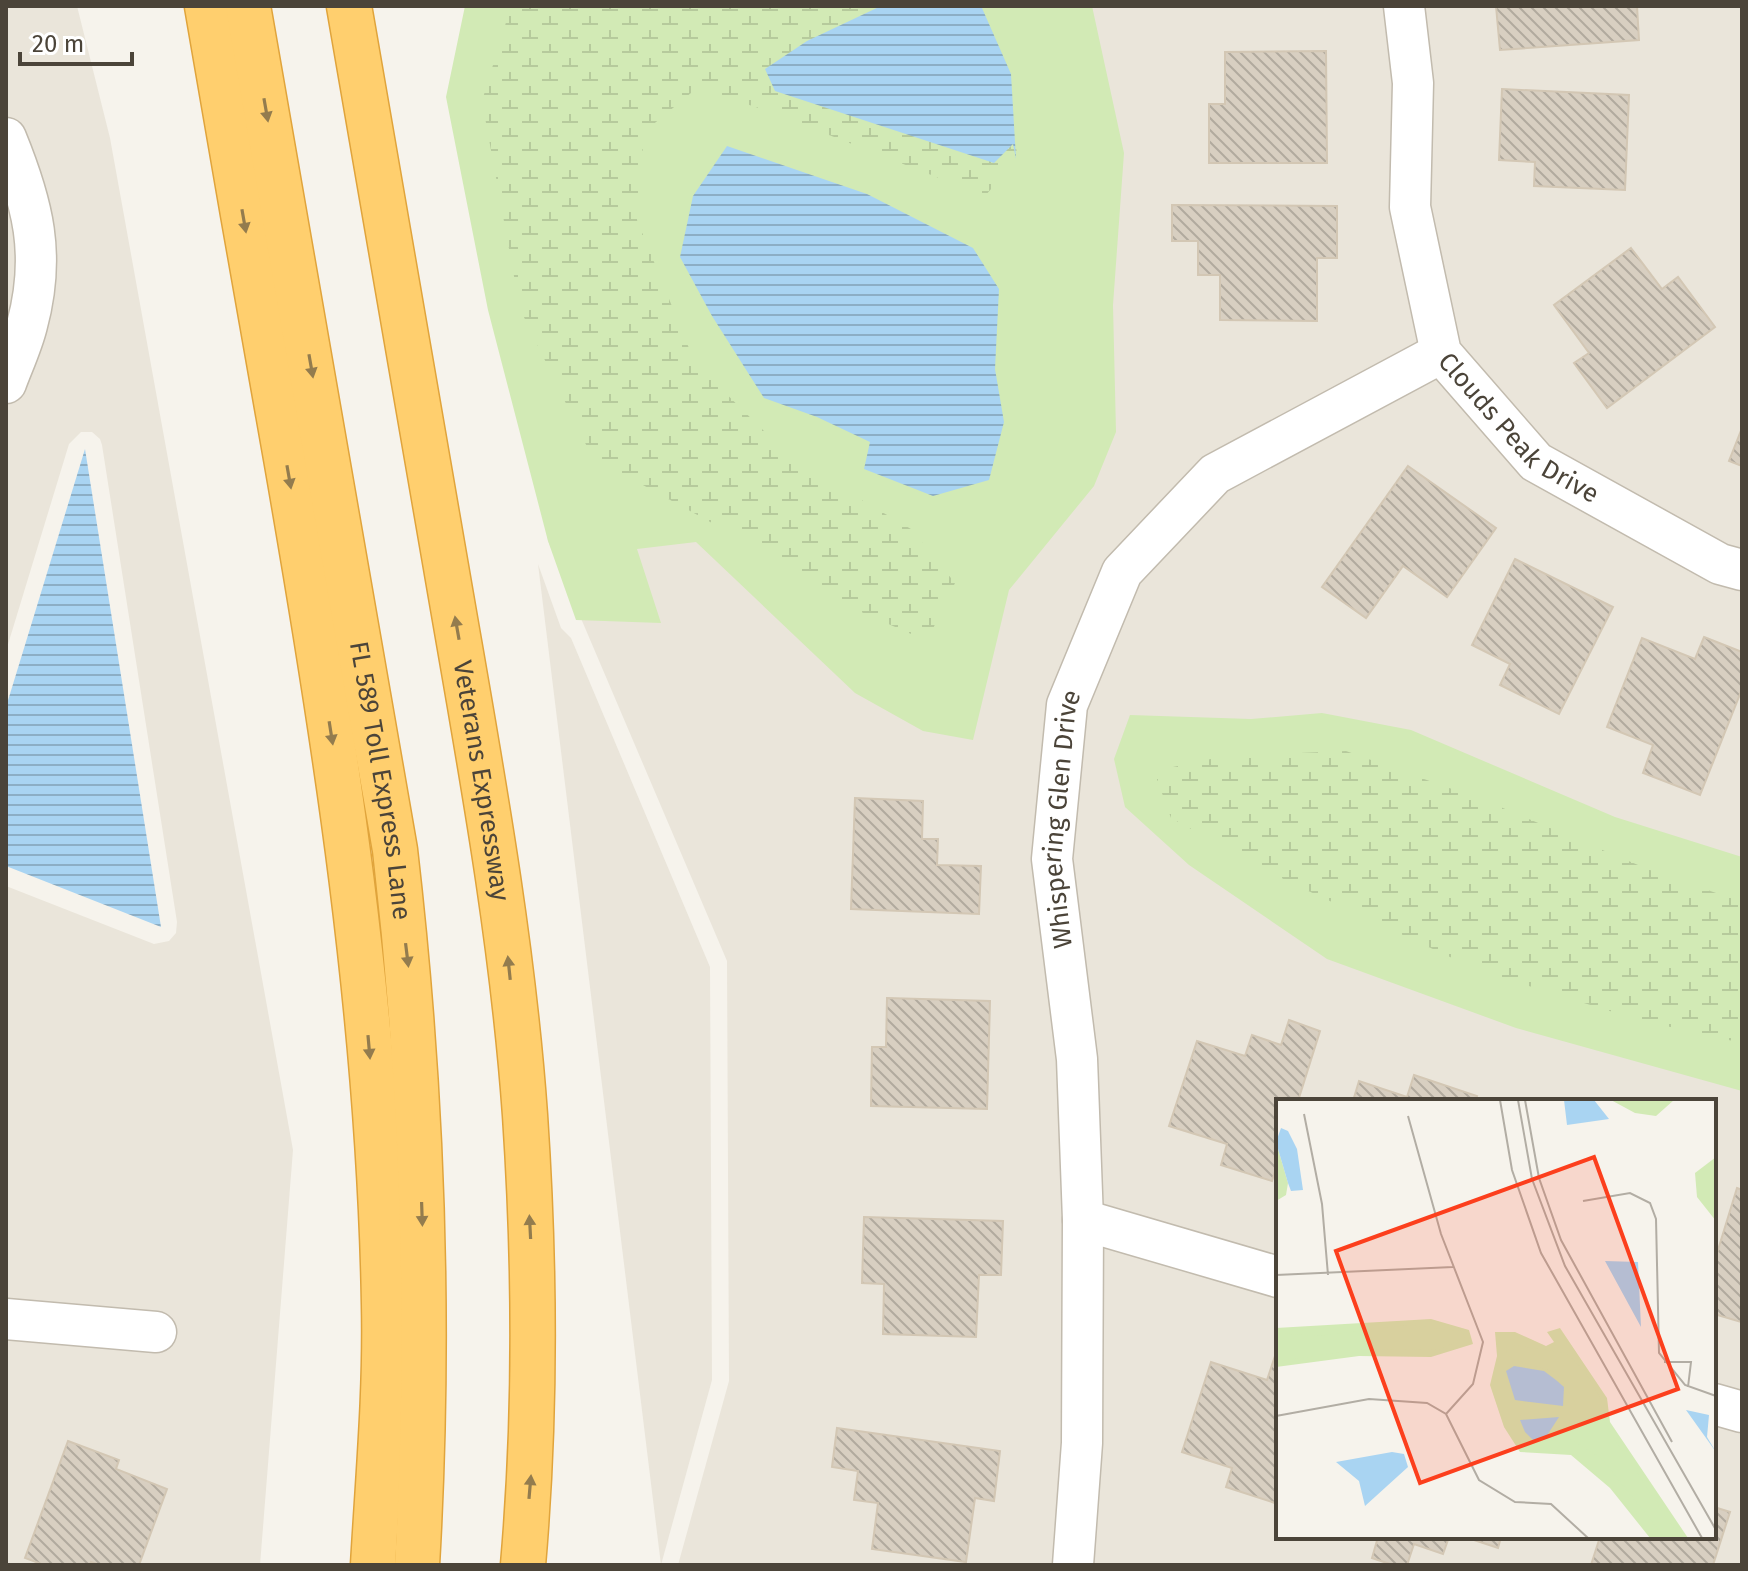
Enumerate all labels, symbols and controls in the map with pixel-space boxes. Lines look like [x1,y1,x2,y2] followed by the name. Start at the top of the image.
[20,16,132,66] scale bar
[32,30,84,58] text: 20 m
[261,98,273,123] one-way arrow
[239,209,251,234] one-way arrow
[1432,346,1605,509] street label: Clouds Peak Drive
[306,354,318,379] one-way arrow
[284,465,296,490] one-way arrow
[450,616,462,641] one-way arrow
[343,639,418,922] street label: FL 589 Toll Express Lane
[447,658,517,903] street label: Veterans Expressway
[1036,685,1087,950] street label: Whispering Glen Drive
[325,721,338,746] one-way arrow
[401,942,414,967] one-way arrow
[502,955,515,980] one-way arrow
[362,1035,375,1060] one-way arrow
[1276,1099,1716,1539] inset map
[416,1202,429,1227] one-way arrow
[523,1214,536,1239] one-way arrow
[524,1474,537,1499] one-way arrow

